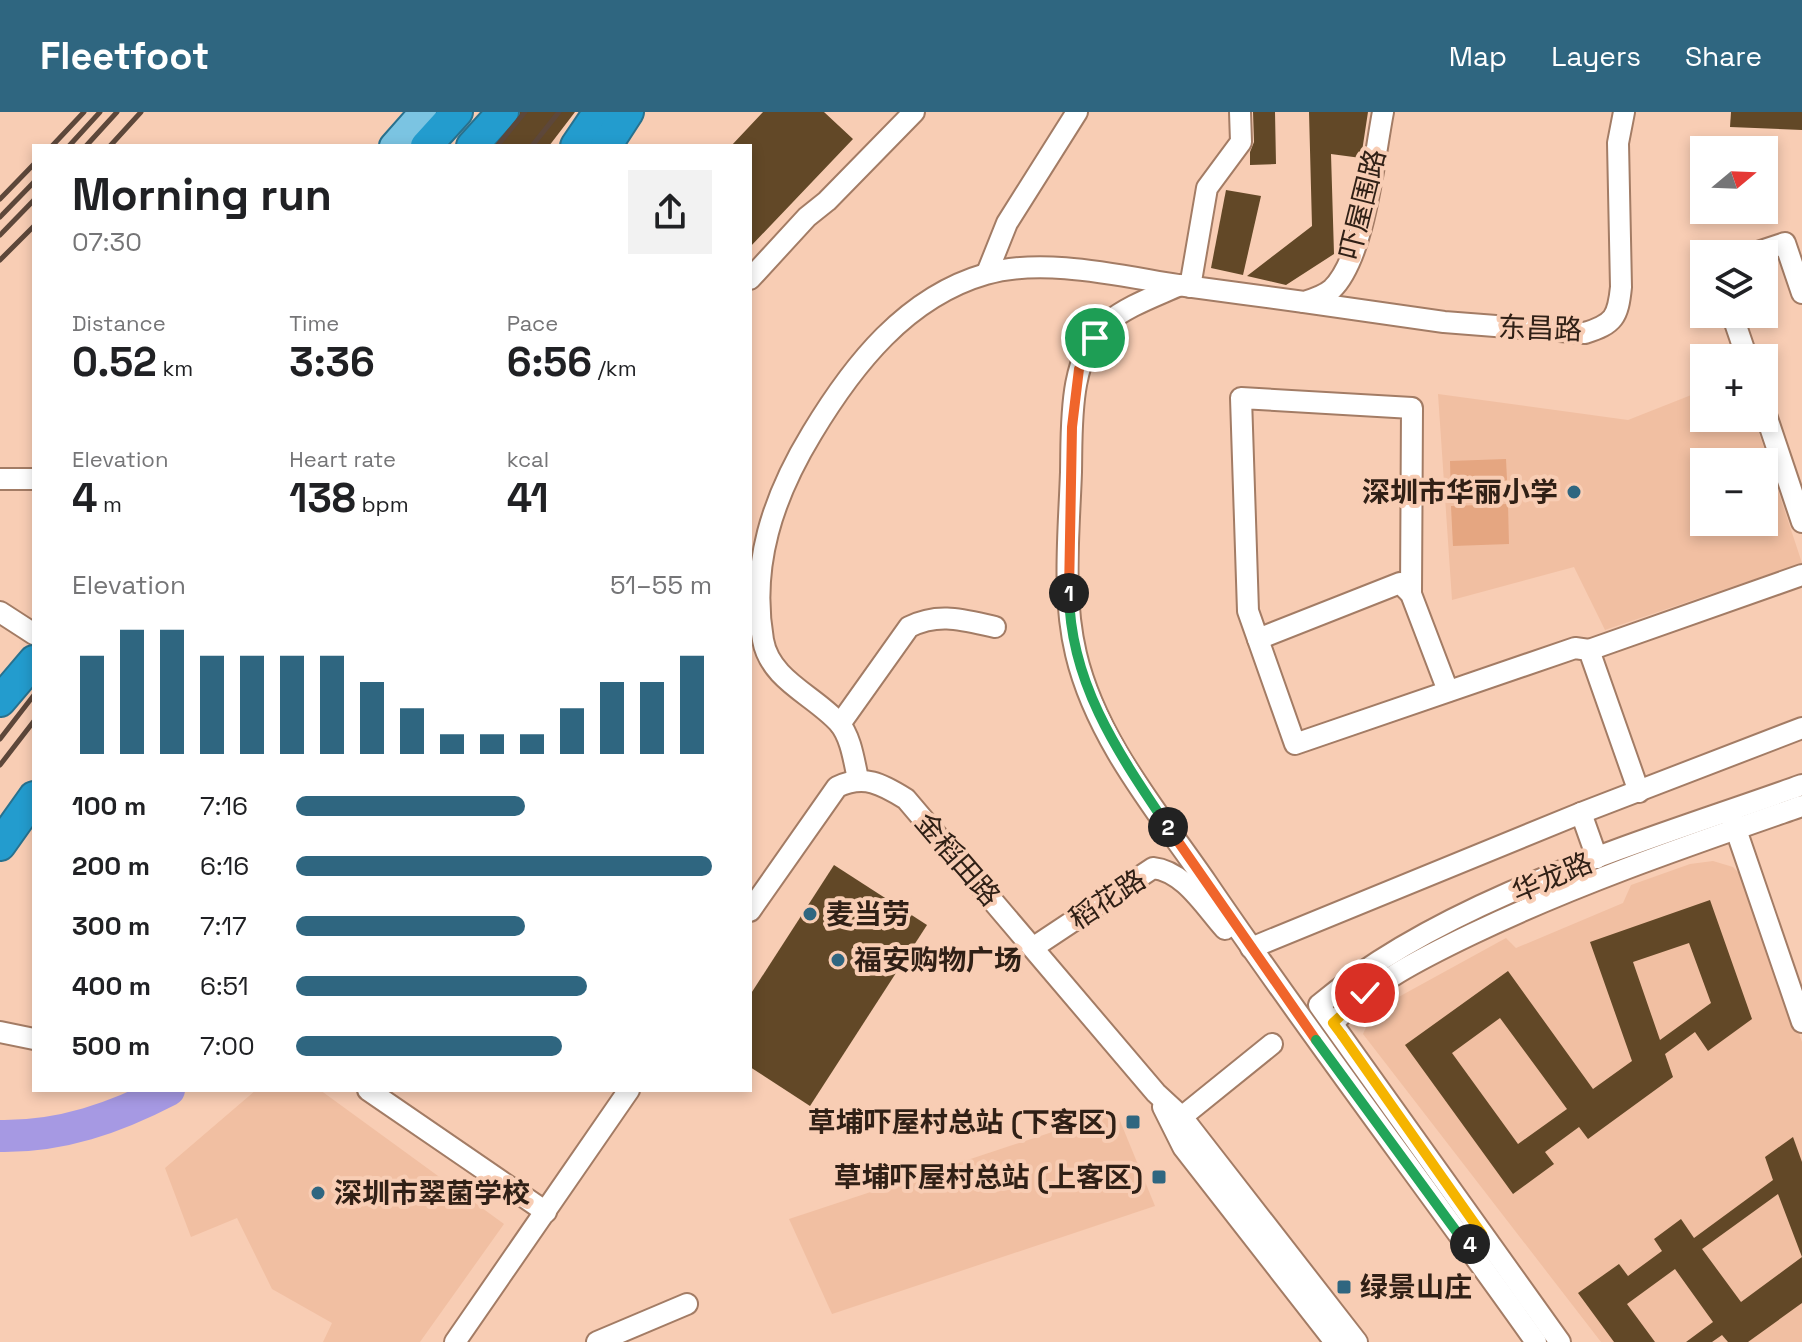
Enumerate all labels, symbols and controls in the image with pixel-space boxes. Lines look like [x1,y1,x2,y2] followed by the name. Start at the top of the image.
[40,32,209,80] text: Fleetfoot
[1449,38,1507,74] text: Map
[1551,38,1641,74] text: Layers
[1685,38,1762,74] text: Share
[1690,136,1778,224] north arrow
[1690,136,1778,536] map controls
[1331,145,1393,263] street label: 吓屋围路
[72,167,332,223] text: Morning run
[628,170,712,254] button: share
[72,225,142,259] text: 07:30
[1690,240,1778,328] button: layers
[1061,304,1129,372] pin
[72,309,166,337] text: Distance
[289,309,339,337] text: Time
[507,309,558,337] text: Pace
[1497,309,1583,347] street label: 东昌路
[1073,316,1117,360] icon: arrive
[72,337,157,388] text: 0.52
[289,337,375,388] text: 3:36
[507,337,592,388] text: 6:56
[1690,344,1778,432] button: +
[157,354,193,382] text: km
[592,354,637,382] text: /km
[72,445,168,473] text: Elevation
[289,445,396,473] text: Heart rate
[507,445,549,473] text: kcal
[1690,448,1778,536] button: −
[72,473,97,524] text: 4
[289,473,356,524] text: 138
[507,473,549,524] text: 41
[1362,474,1558,510] place label: 深圳市华丽小学
[1565,483,1583,501] marker: 深圳市华丽小学
[97,490,122,518] text: m
[356,490,409,518] text: bpm
[72,568,186,602] text: Elevation
[610,568,712,602] text: 51–55 m
[1049,573,1089,613] pin: 1
[1064,579,1074,607] text: 1
[72,789,146,823] text: 100 m
[200,789,248,823] text: 7:16
[908,805,1008,913] street label: 金稻田路
[1148,807,1188,847] pin: 2
[1161,813,1175,841] text: 2
[1506,844,1598,910] street label: 华龙路
[72,849,150,883] text: 200 m
[200,849,249,883] text: 6:16
[1062,861,1152,937] street label: 稻花路
[826,896,910,932] place label: 麦当劳
[801,905,819,923] marker: 麦当劳
[72,909,150,943] text: 300 m
[200,909,247,943] text: 7:17
[854,942,1022,978] place label: 福安购物广场
[829,951,847,969] marker: 福安购物广场
[1331,959,1399,1027] pin
[72,969,151,1003] text: 400 m
[200,969,249,1003] text: 6:51
[1343,971,1387,1015] icon: check
[72,1029,150,1063] text: 500 m
[200,1029,255,1063] text: 7:00
[808,1104,1117,1140] place label: 草埔吓屋村总站 (下客区)
[1124,1113,1142,1131] marker: 草埔吓屋村总站 (下客区)
[834,1159,1143,1195] place label: 草埔吓屋村总站 (上客区)
[1150,1168,1168,1186] marker: 草埔吓屋村总站 (上客区)
[334,1175,530,1211] place label: 深圳市翠菌学校
[309,1184,327,1202] marker: 深圳市翠菌学校
[1450,1224,1490,1264] pin: 4
[1463,1230,1477,1258] text: 4
[1360,1269,1472,1305] place label: 绿景山庄
[1335,1278,1353,1296] marker: 绿景山庄

